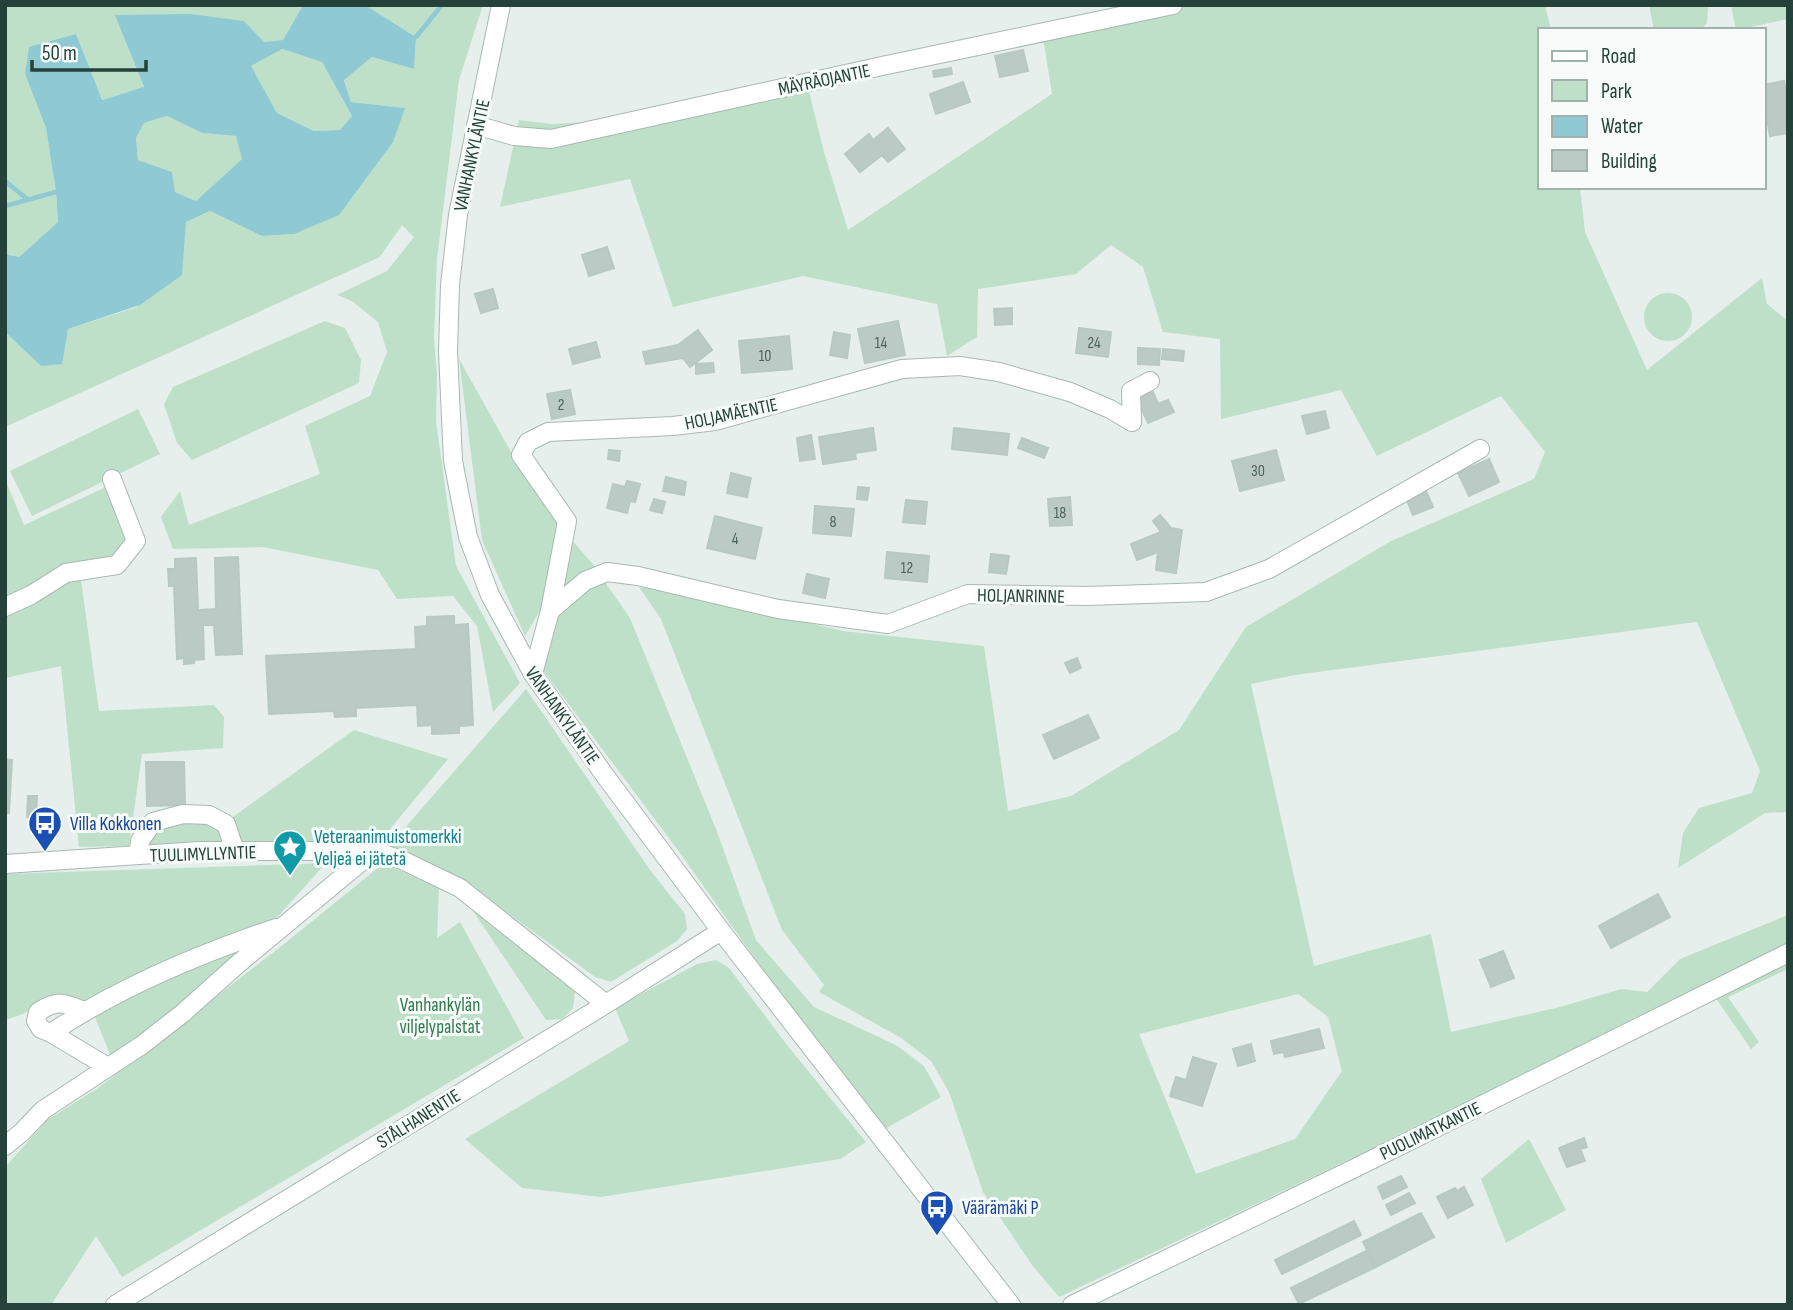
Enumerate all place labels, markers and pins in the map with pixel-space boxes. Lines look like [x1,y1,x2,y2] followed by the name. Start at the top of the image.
[26,804,64,853] bus stop icon: Villa Kokkonen
[70,813,162,836] place label: Villa Kokkonen
[314,826,462,871] place label: Veteraanimuistomerkki Veljeä ei jätetä
[271,828,309,877] place icon: Veteraanimuistomerkki Veljeä ei jätetä
[918,1188,956,1237] bus stop icon: Väärämäki P
[962,1197,1038,1220] place label: Väärämäki P

